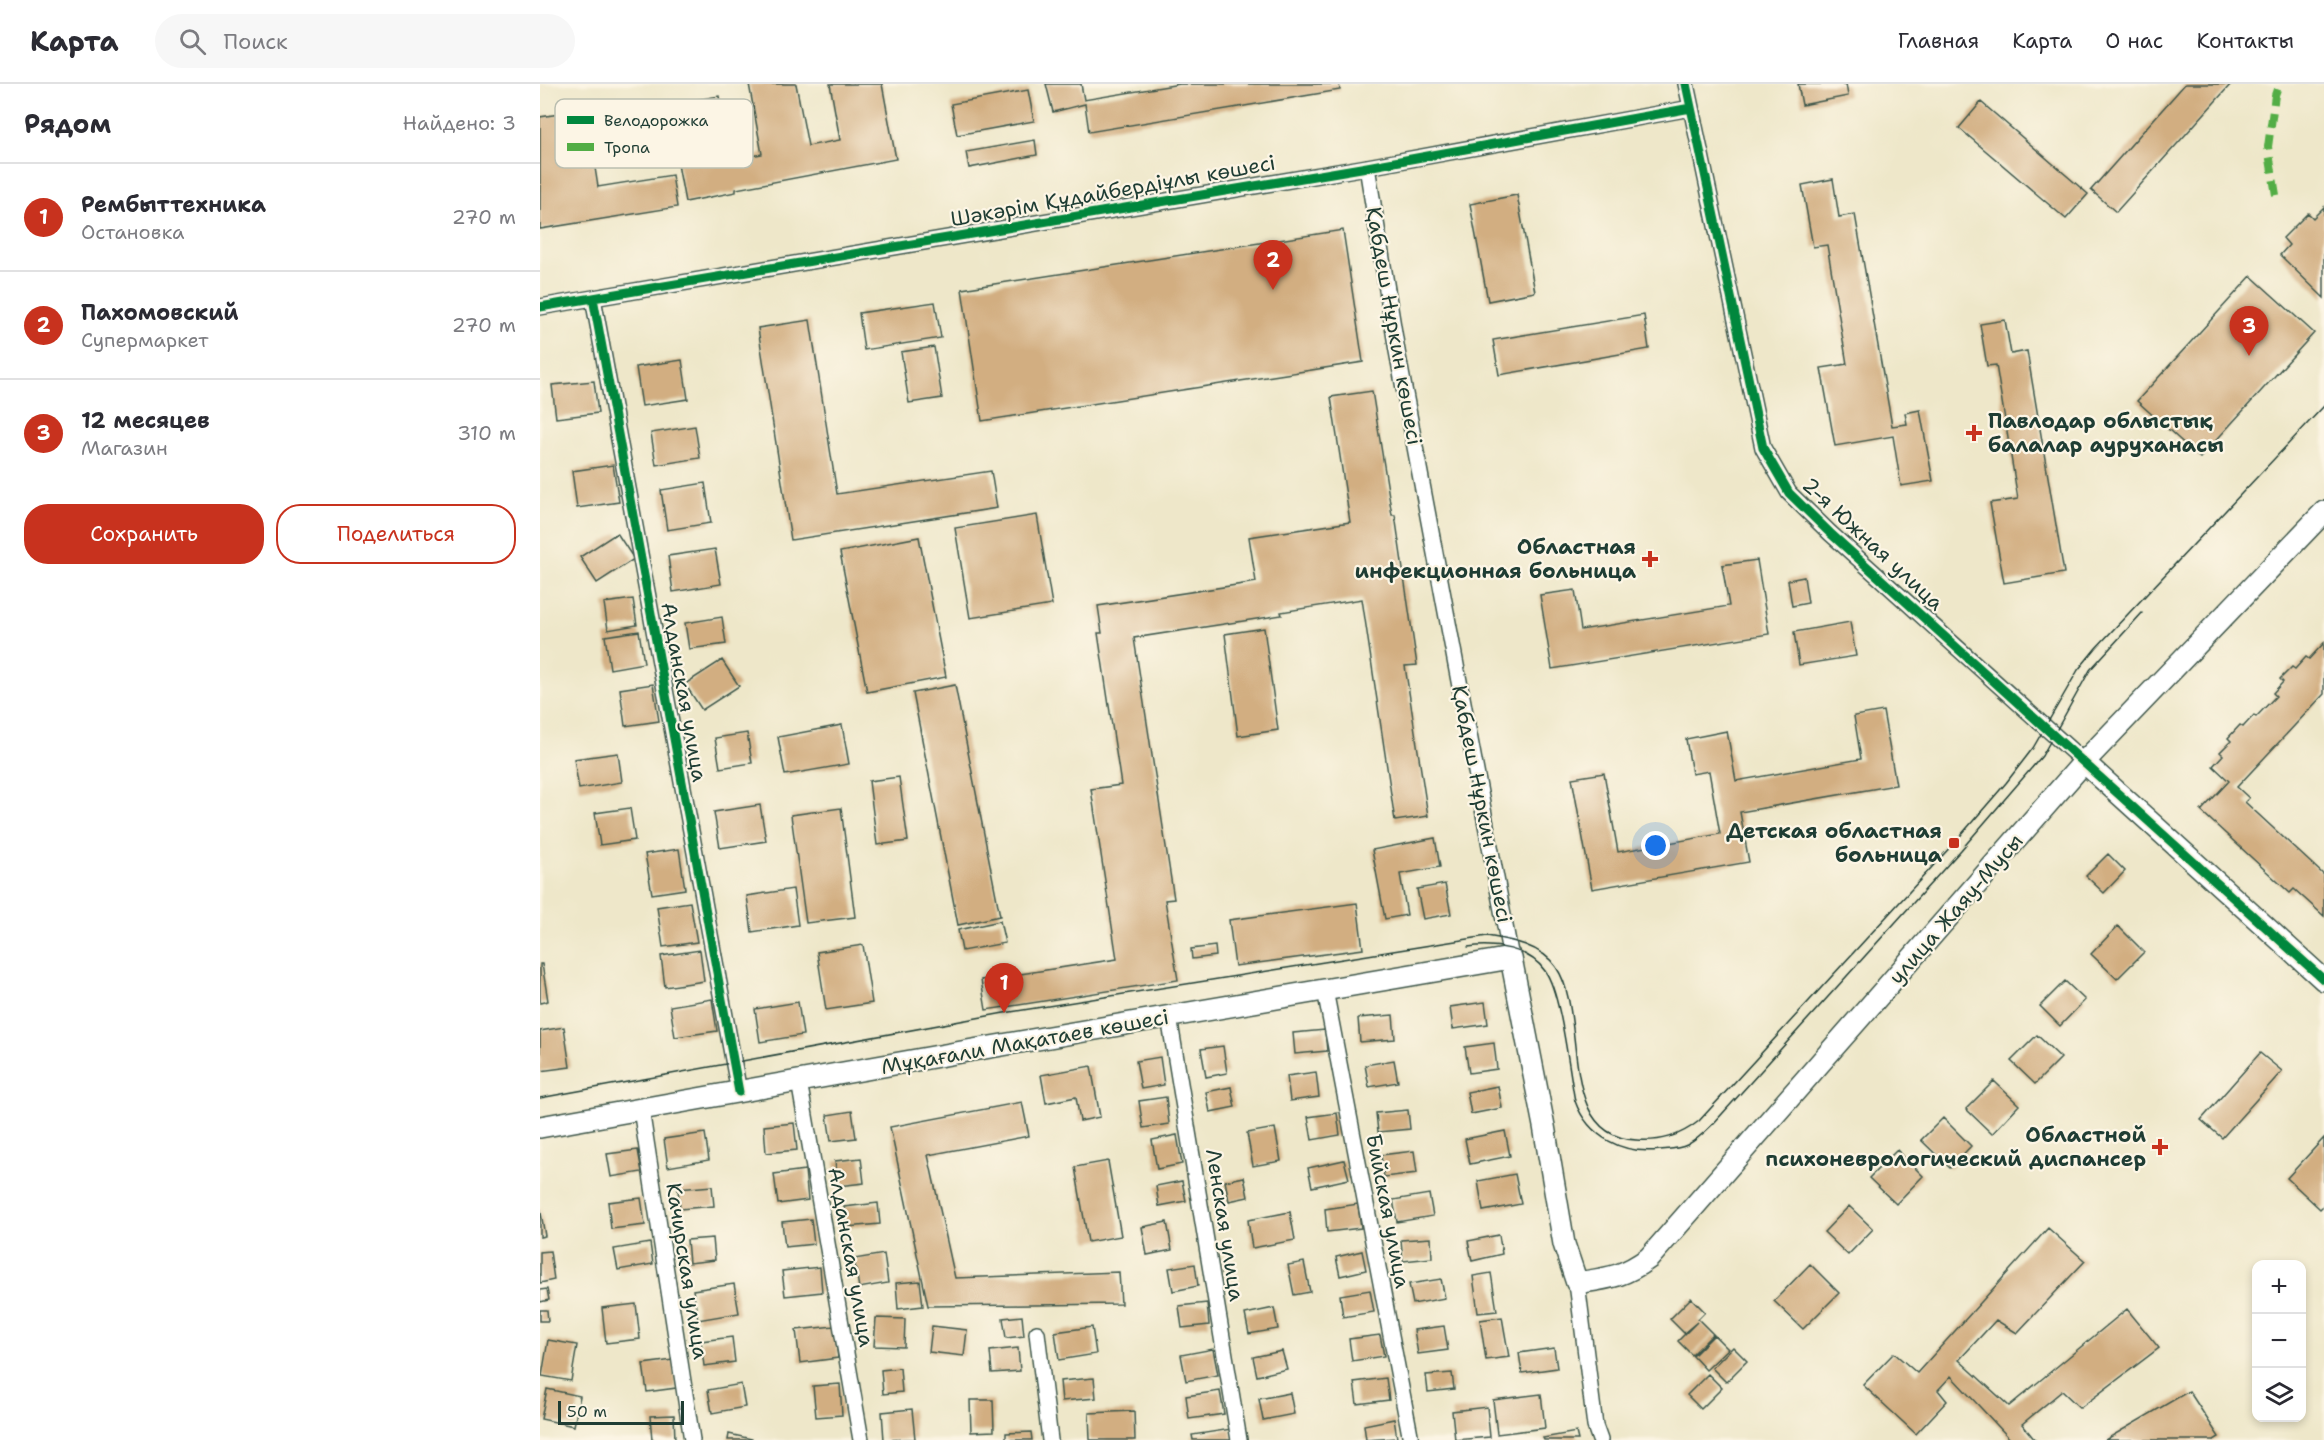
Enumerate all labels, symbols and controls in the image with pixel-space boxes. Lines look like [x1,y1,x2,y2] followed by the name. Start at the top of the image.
[155,14,575,68] search box
[30,22,119,60] text: Карта
[176,25,209,58] icon: search
[224,27,288,56] text: Поиск
[1898,27,1979,55] text: Главная
[2012,27,2072,55] text: Карта
[2105,27,2163,55] text: О нас
[2196,27,2294,55] text: Контакты
[555,99,753,168] legend
[24,106,111,141] text: Рядом
[403,110,516,136] text: Найдено: 3
[604,110,709,131] text: Велодорожка
[604,137,650,158] text: Тропа
[948,149,1278,233] street label: Шәкәрім Құдайбердіұлы көшесі
[81,190,266,219] text: Рембыттехника
[39,204,48,230] text: 1
[452,204,516,230] text: 270 m
[1359,205,1429,447] street label: Қабдеш Нұркин көшесі
[81,219,185,245] text: Остановка
[1254,240,1292,290] pin: 2
[81,298,239,327] text: Пахомовский
[2230,306,2268,356] pin: 3
[37,312,51,338] text: 2
[452,312,516,338] text: 270 m
[81,327,208,353] text: Супермаркет
[81,406,210,435] text: 12 месяцев
[1988,407,2224,459] place label: Павлодар облыстық балалар ауруханасы
[37,420,51,446] text: 3
[457,420,516,446] text: 310 m
[1965,424,1983,442] marker: Павлодар облыстық балалар ауруханасы
[81,435,168,461] text: Магазин
[1796,471,1950,617] street label: 2-я Южная улица
[24,504,264,564] button: Сохранить
[276,504,516,564] button: Поделиться
[1354,533,1637,585] place label: Областная инфекционная больница
[1641,550,1659,568] marker: Областная инфекционная больница
[654,600,714,784] street label: Алданская улица
[1445,683,1519,925] street label: Қабдеш Нұркин көшесі
[1726,817,1943,869] place label: Детская областная больница
[1883,828,2029,990] street label: улица Жаяу-Мусы
[1641,831,1670,860] your location
[1947,836,1961,850] marker: Детская областная больница
[984,964,1024,1013] pin: 1
[879,1003,1171,1081] street label: Мұқағали Мақатаев көшесі
[1765,1121,2146,1173] place label: Областной психоневрологический диспансер
[1359,1131,1417,1291] street label: Бийская улица
[2151,1138,2169,1156] marker: Областной психоневрологический диспансер
[1199,1147,1251,1303] street label: Ленская улица
[821,1165,881,1349] street label: Алданская улица
[659,1181,715,1361] street label: Качирская улица
[2252,1260,2306,1422] map controls
[2252,1260,2306,1314] button: +
[2252,1314,2306,1368] button: −
[2252,1368,2306,1422] button: layers
[558,1398,684,1426] scale bar
[567,1401,607,1422] text: 50 m

